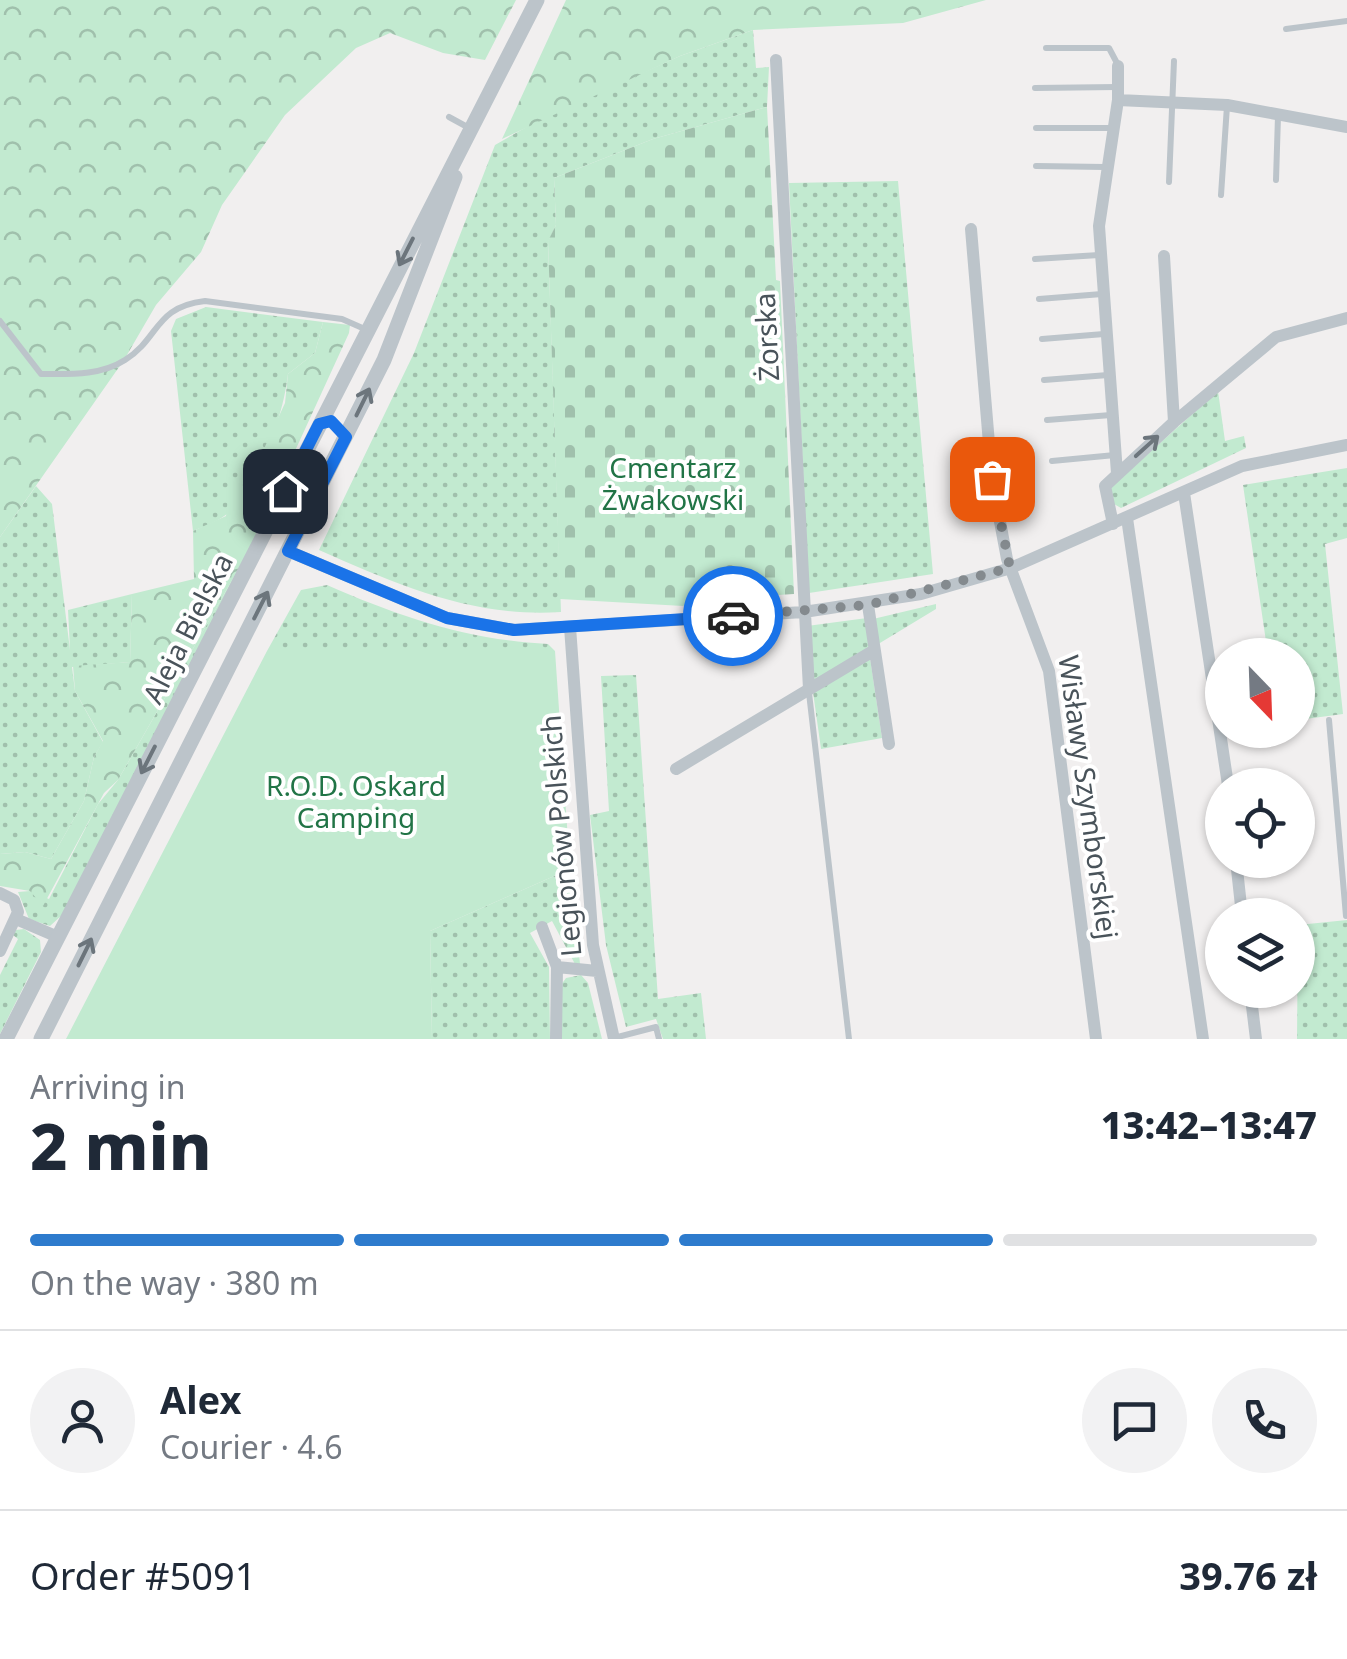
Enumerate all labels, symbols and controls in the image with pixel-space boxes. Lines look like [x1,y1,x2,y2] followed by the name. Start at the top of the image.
[396,237,415,267] one-way arrow
[745,292,787,382] street label: Żorska
[355,387,374,417] one-way arrow
[1134,435,1159,458] one-way arrow
[950,437,1035,522] pin
[602,448,744,518] park label: Cmentarz Żwakowski
[243,449,328,534] pin
[965,452,1020,507] icon: bag
[258,464,313,519] icon: home
[133,546,241,710] street label: Aleja Bielska
[683,566,783,666] courier
[706,589,761,644] icon: car
[252,590,271,620] one-way arrow
[1205,638,1315,748] north arrow
[1205,638,1315,1008] map controls
[1050,652,1128,942] street label: Wisławy Szymborskiej
[531,714,589,958] street label: Legionów Polskich
[138,745,157,774] one-way arrow
[266,766,446,836] park label: R.O.D. Oskard Camping
[1205,768,1315,878] button: locate
[1205,898,1315,1008] button: layers
[76,937,95,967] one-way arrow
[30,1065,185,1108] text: Arriving in
[1101,1098,1317,1150] text: 13:42–13:47
[30,1101,212,1189] text: 2 min
[30,1261,319,1304] text: On the way · 380 m
[30,1368,135,1473] button: person
[1082,1368,1187,1473] button: chat
[1212,1368,1317,1473] button: phone
[160,1373,242,1425] text: Alex
[160,1425,343,1468] text: Courier · 4.6
[30,1549,256,1601] text: Order #5091
[1179,1549,1317,1601] text: 39.76 zł

